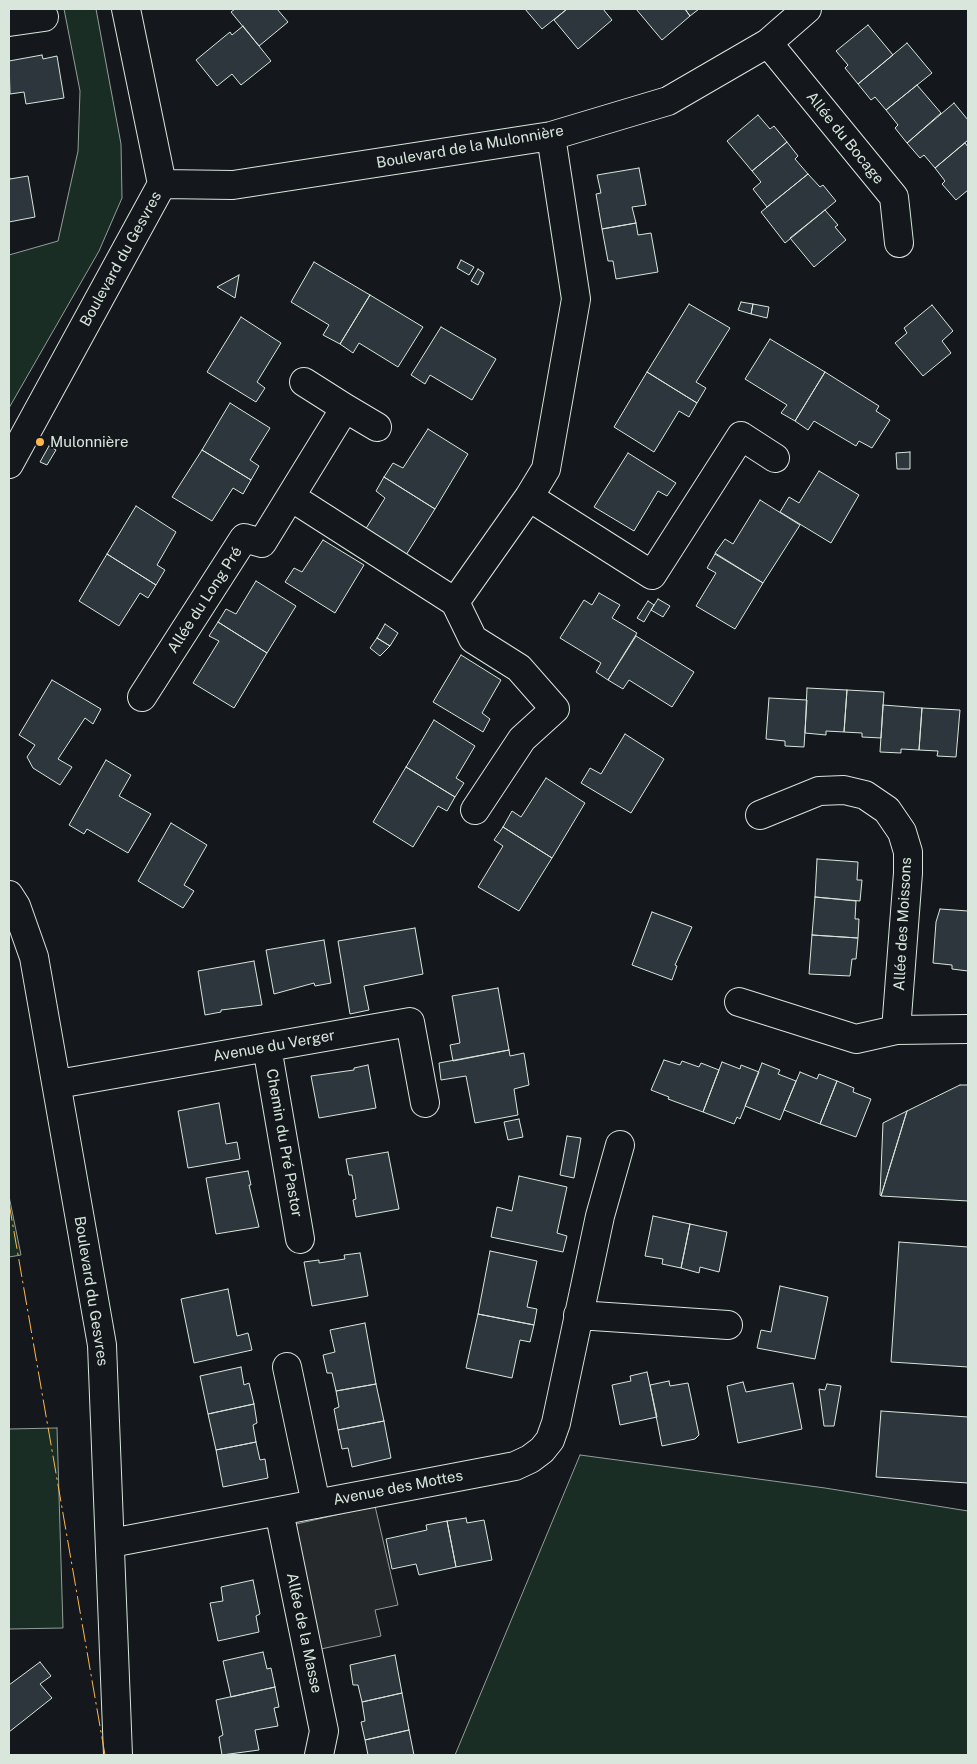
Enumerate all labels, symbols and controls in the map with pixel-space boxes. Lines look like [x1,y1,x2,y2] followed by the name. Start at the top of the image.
[802,88,888,188] street label: Allée du Bocage
[375,122,565,172] street label: Boulevard de la Mulonnière
[76,188,166,330] street label: Boulevard du Gesvres
[50,433,128,451] place label: Mulonnière
[34,436,46,448] marker: Mulonnière
[164,543,246,657] street label: Allée du Long Pré
[891,857,915,991] street label: Allée des Moissons
[212,1026,336,1066] street label: Avenue du Verger
[262,1067,306,1219] street label: Chemin du Pré Pastor
[70,1215,112,1367] street label: Boulevard du Gesvres
[332,1467,464,1509] street label: Avenue des Mottes
[282,1571,326,1695] street label: Allée de la Masse

